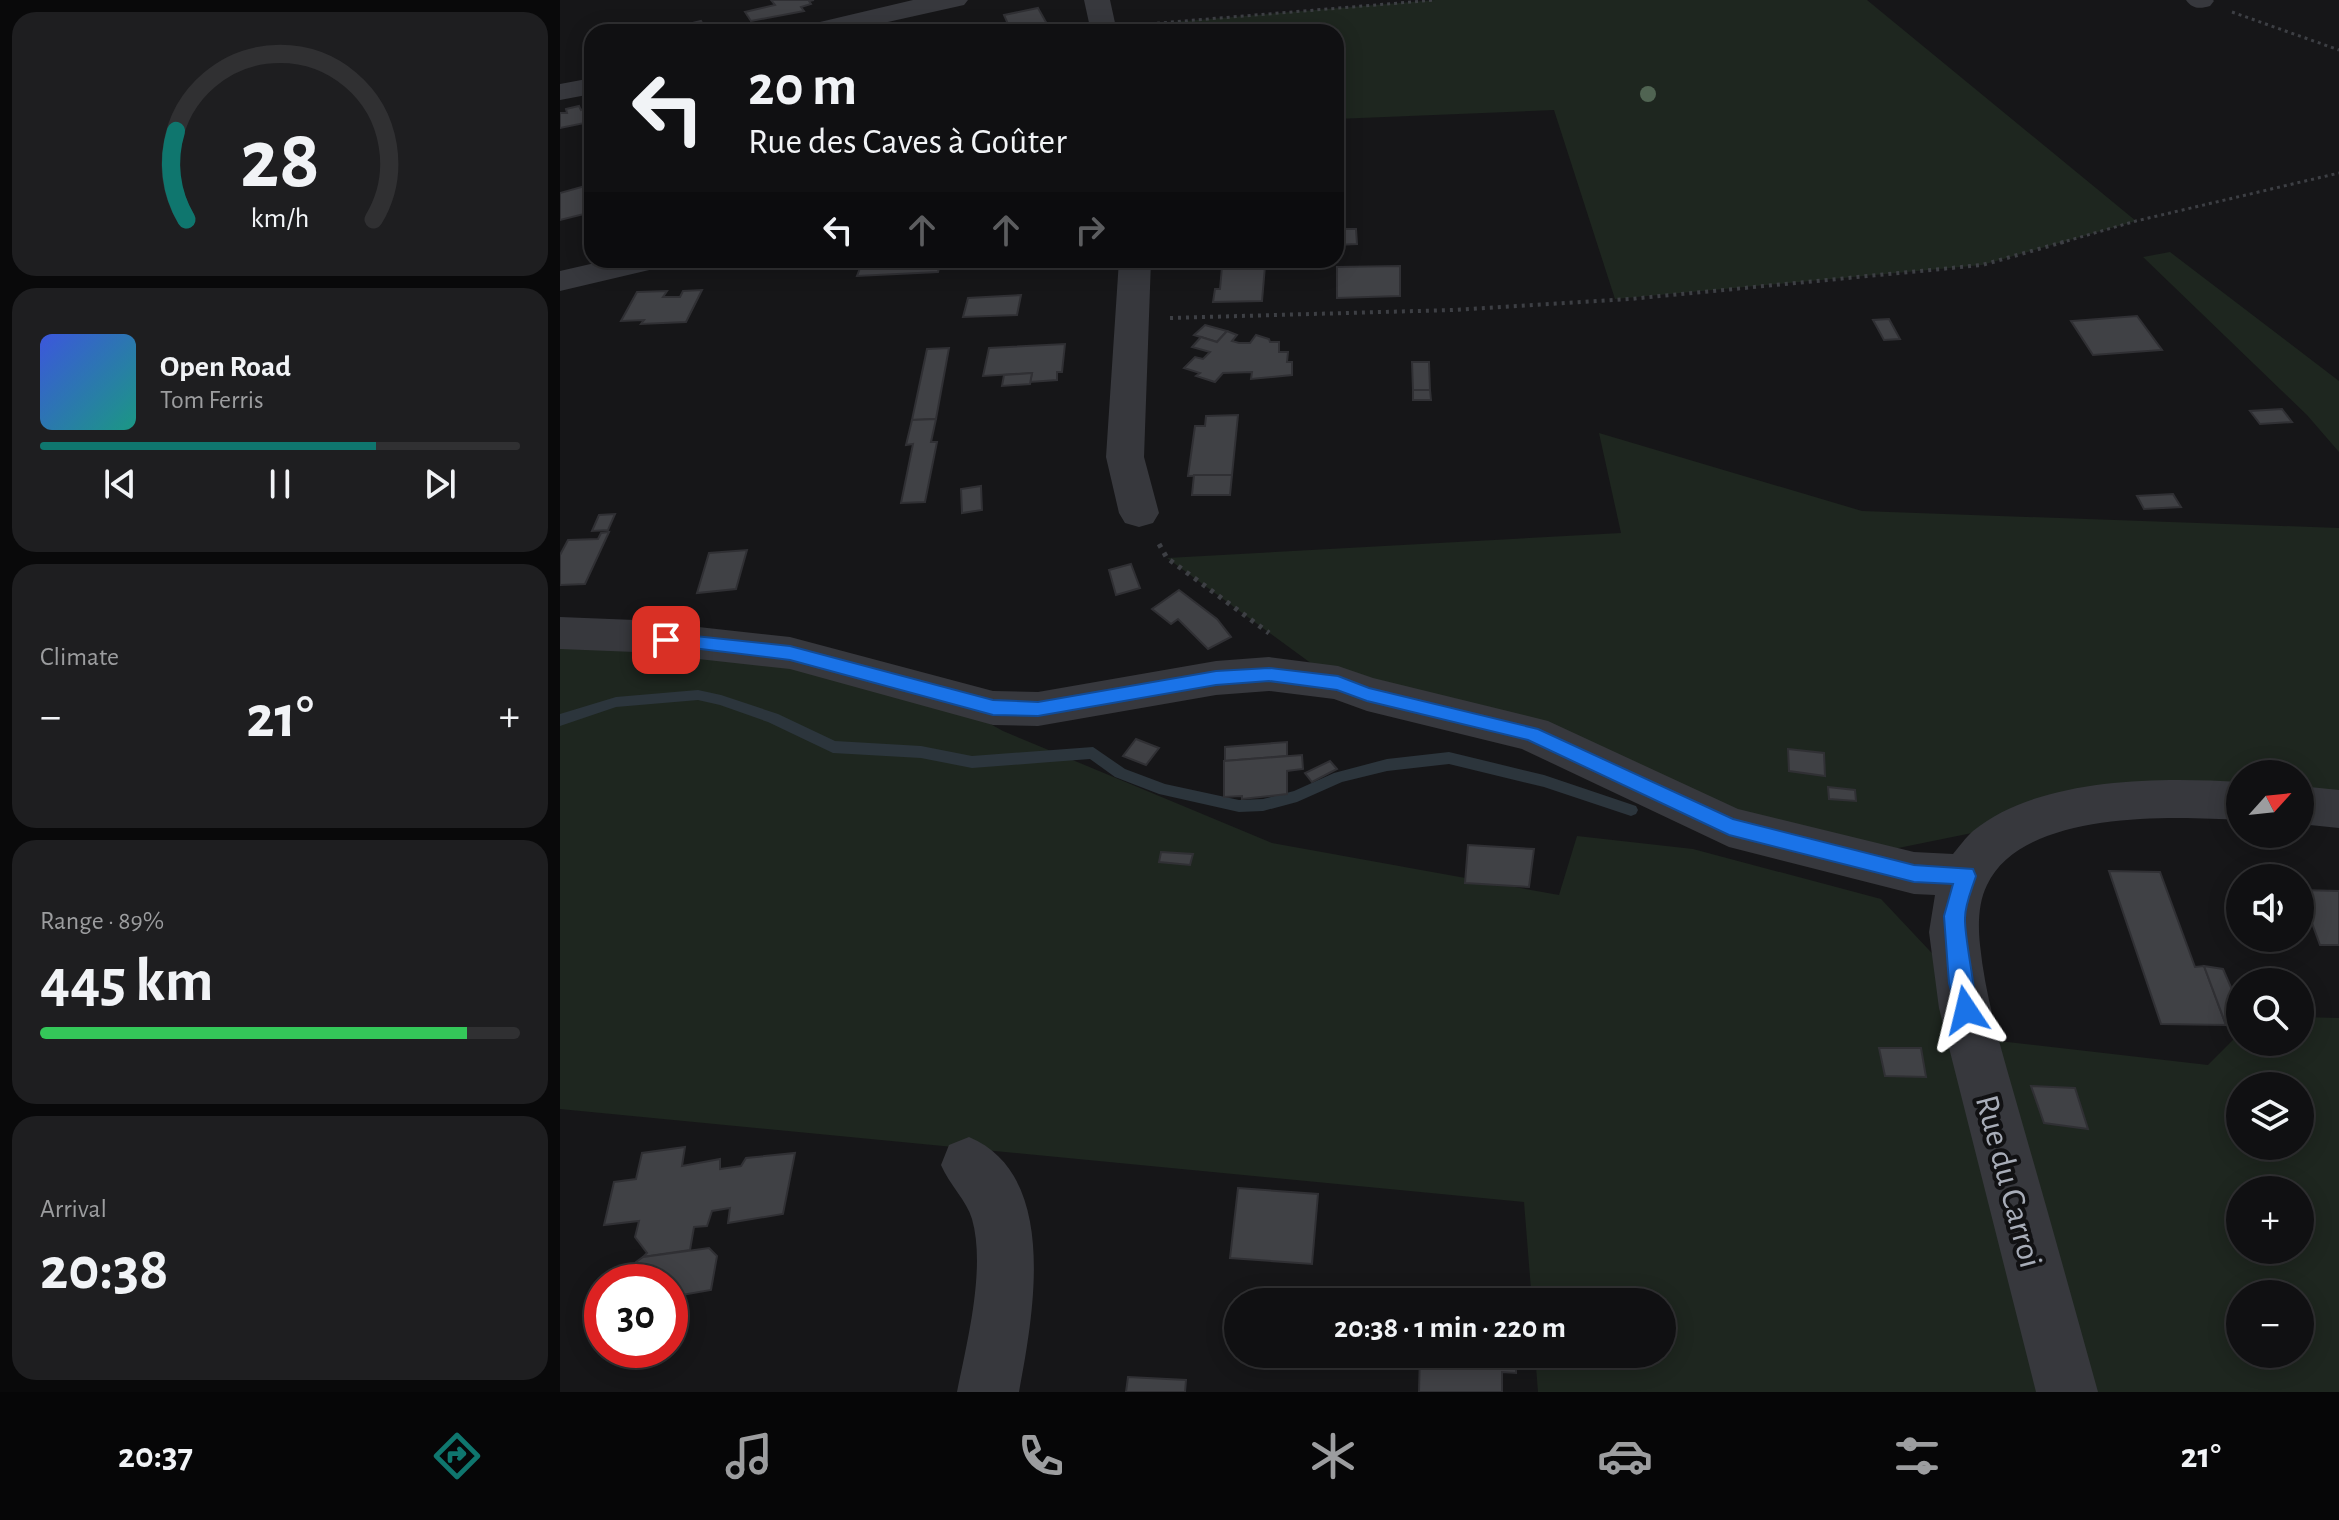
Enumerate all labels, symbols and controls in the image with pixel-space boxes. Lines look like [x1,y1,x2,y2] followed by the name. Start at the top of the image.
[616,56,720,160] icon: left
[748,59,857,115] text: 20 m
[240,119,320,203] text: 28
[748,124,1067,160] text: Rue des Caves à Goûter
[251,204,309,233] text: km/h
[816,208,860,252] icon: left
[900,208,944,252] icon: ahead
[984,208,1028,252] icon: ahead
[1068,208,1112,252] icon: right
[160,352,291,382] text: Open Road
[160,387,264,413] text: Tom Ferris
[98,462,142,506] icon: previous
[258,462,302,506] icon: pause
[418,462,462,506] icon: next
[632,606,700,674] pin
[644,618,688,662] icon: arrive
[40,644,119,670] text: Climate
[246,688,314,748] text: 21°
[40,695,61,739] text: −
[499,695,520,739] text: +
[2226,760,2314,848] north arrow
[2226,760,2314,1368] map controls
[2226,864,2314,952] button: sound
[40,908,164,934] text: Range · 89%
[40,952,213,1012] text: 445 km
[1924,968,2008,1052] position arrow
[2226,968,2314,1056] button: search
[2226,1072,2314,1160] button: layers
[1969,1092,2047,1272] street label: Rue du Carroi
[2226,1176,2314,1264] button: +
[40,1196,107,1222] text: Arrival
[40,1240,169,1300] text: 20:38
[584,1264,688,1368] speed limit sign: 30
[2226,1280,2314,1368] button: −
[1334,1313,1566,1343] text: 20:38 · 1 min · 220 m
[429,1428,485,1484] icon: directions
[721,1428,777,1484] icon: music
[1013,1428,1069,1484] icon: phone
[1305,1428,1361,1484] icon: climate
[1597,1428,1653,1484] icon: car
[1889,1428,1945,1484] icon: filters
[118,1438,193,1474] text: 20:37
[2181,1438,2221,1474] text: 21°

